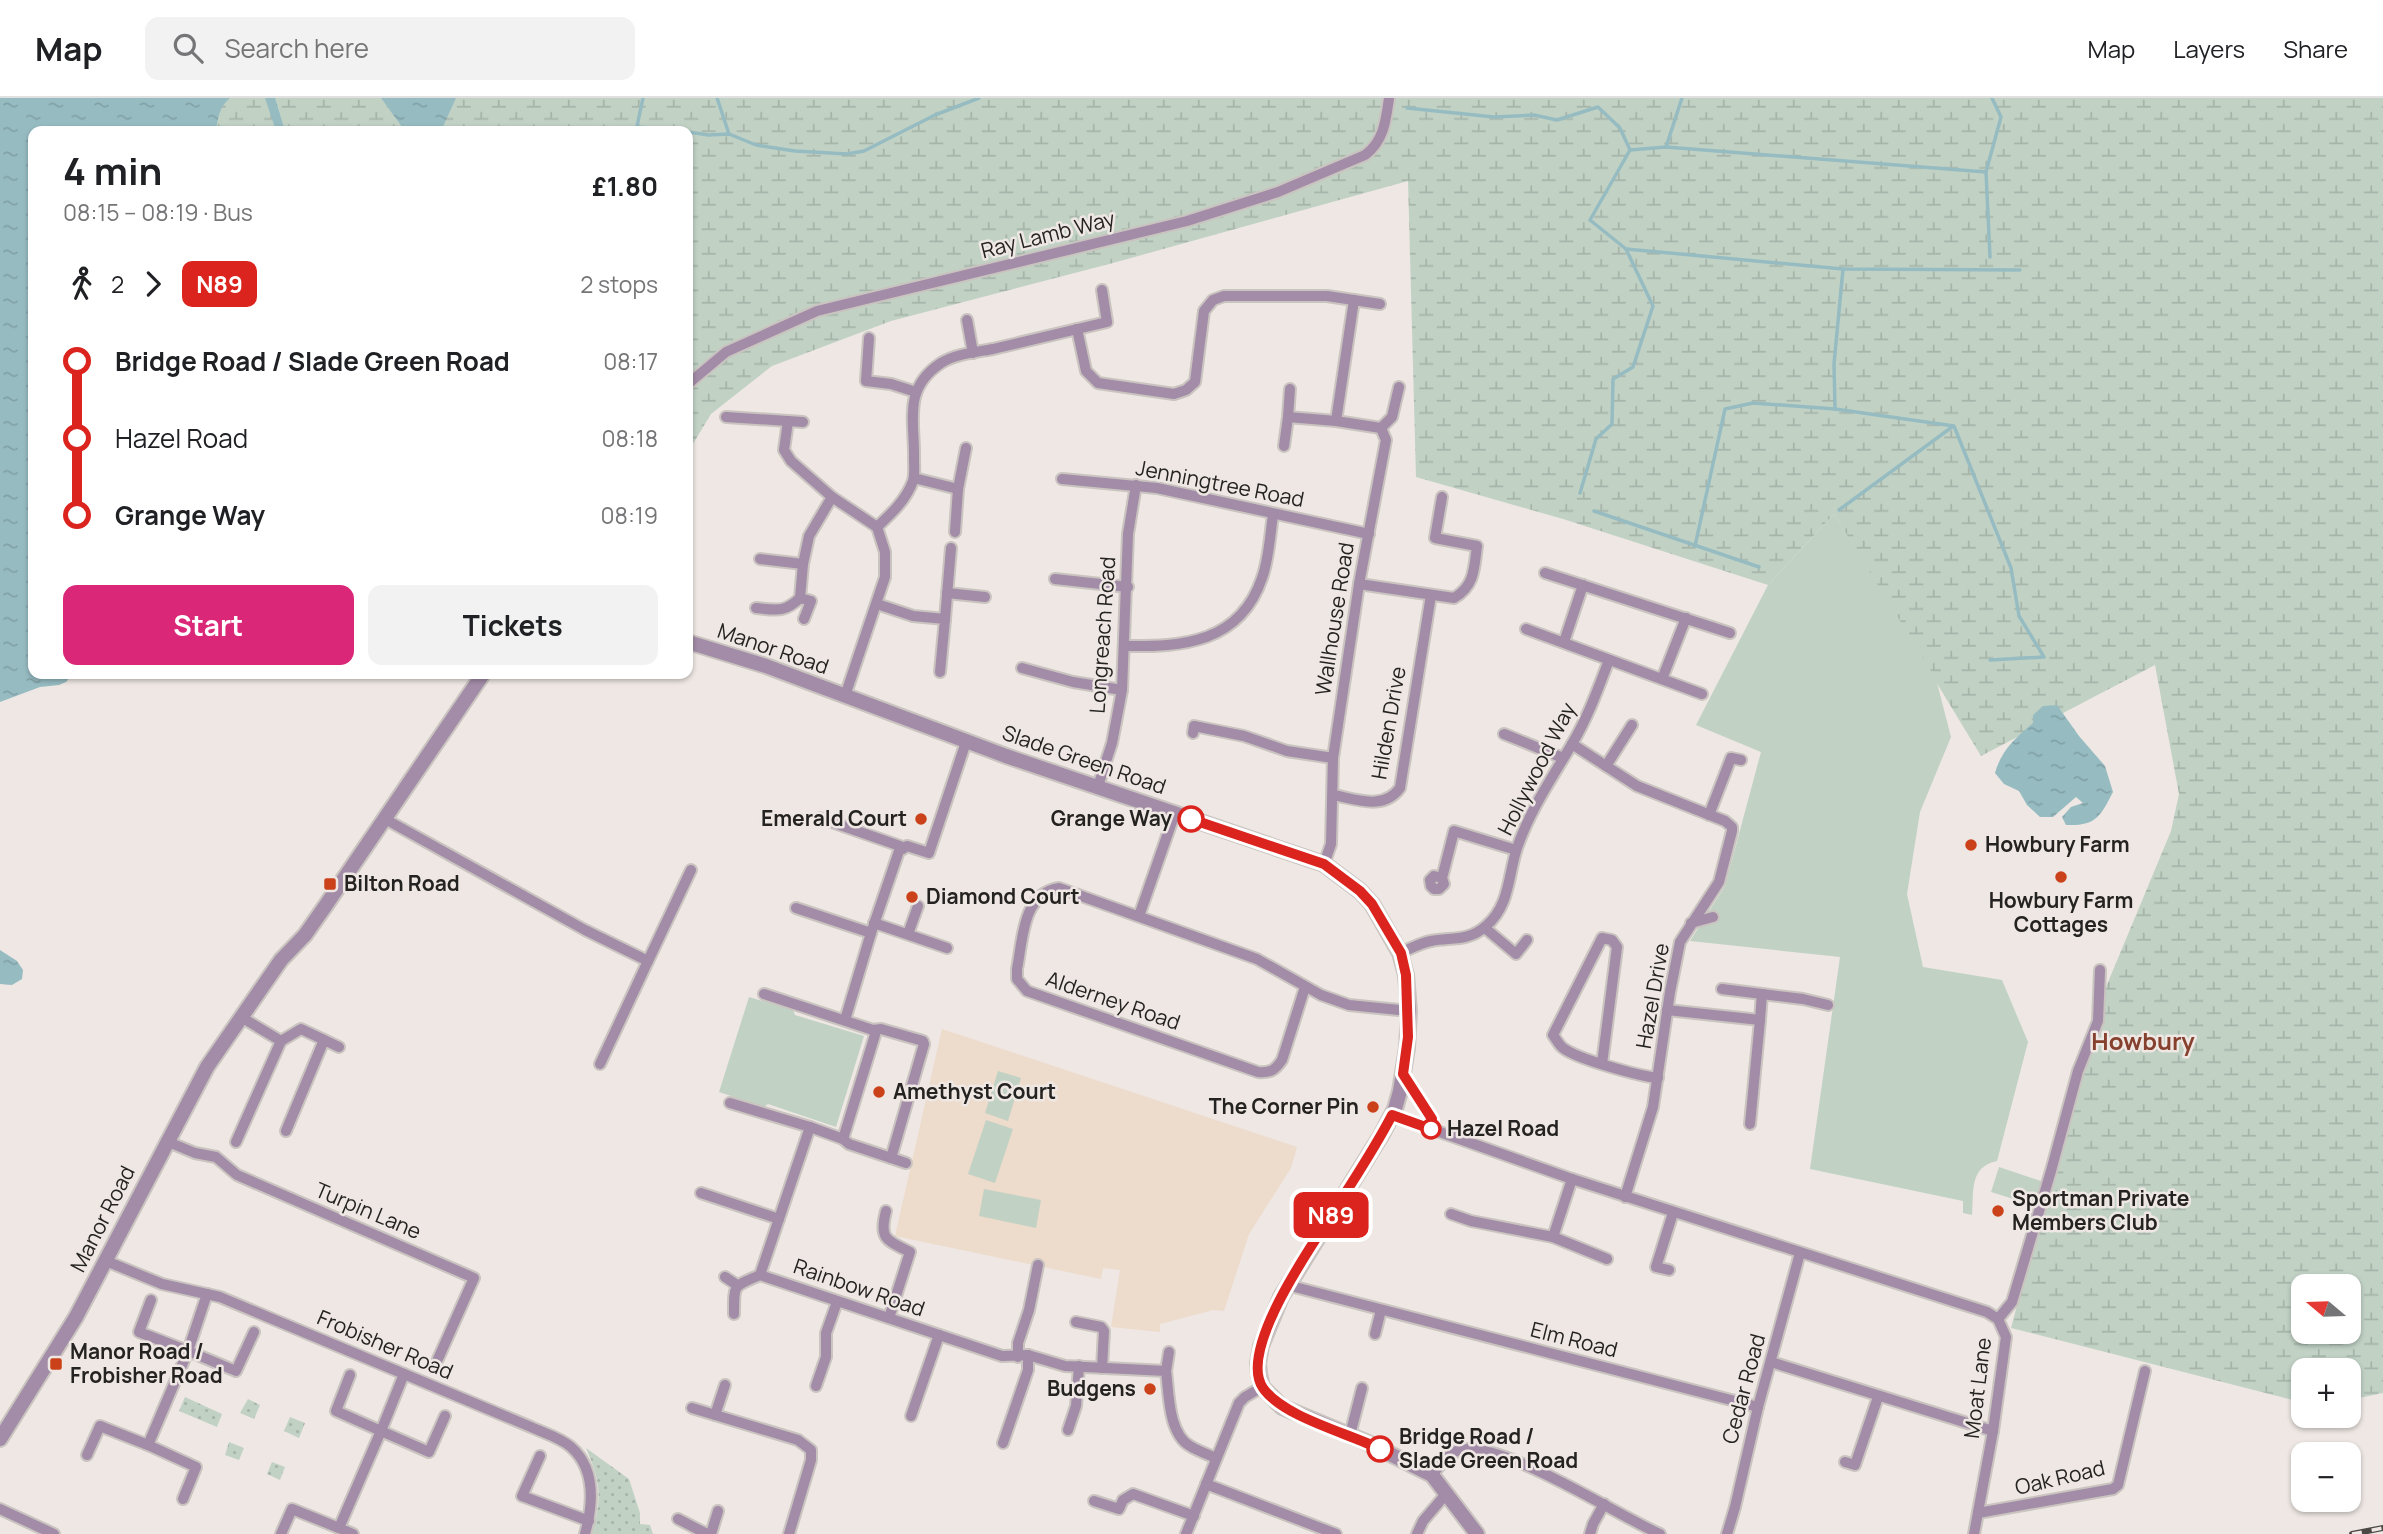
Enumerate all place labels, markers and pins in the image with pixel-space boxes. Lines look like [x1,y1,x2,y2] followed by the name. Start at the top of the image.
[761,804,907,832] place label: Emerald Court
[1051,804,1172,832] place label: Grange Way
[1178,806,1204,832] marker: Grange Way
[913,811,929,827] marker: Emerald Court
[1985,830,2130,858] place label: Howbury Farm
[1963,837,1979,853] marker: Howbury Farm
[344,869,460,897] place label: Bilton Road
[2053,869,2069,885] marker: Howbury Farm Cottages
[322,876,338,892] marker: Bilton Road
[926,882,1080,910] place label: Diamond Court
[1989,886,2133,938] place label: Howbury Farm Cottages
[904,889,920,905] marker: Diamond Court
[893,1077,1056,1105] place label: Amethyst Court
[871,1084,887,1100] marker: Amethyst Court
[1209,1092,1359,1120] place label: The Corner Pin
[1365,1099,1381,1115] marker: The Corner Pin
[1447,1114,1559,1142] place label: Hazel Road
[1421,1119,1441,1139] marker: Hazel Road
[2012,1184,2189,1236] place label: Sportman Private Members Club
[1990,1203,2006,1219] marker: Sportman Private Members Club
[70,1337,223,1389] place label: Manor Road / Frobisher Road
[48,1356,64,1372] marker: Manor Road / Frobisher Road
[1047,1374,1136,1402] place label: Budgens
[1142,1381,1158,1397] marker: Budgens
[1399,1422,1578,1474] place label: Bridge Road / Slade Green Road
[1367,1436,1393,1462] marker: Bridge Road / Slade Green Road

